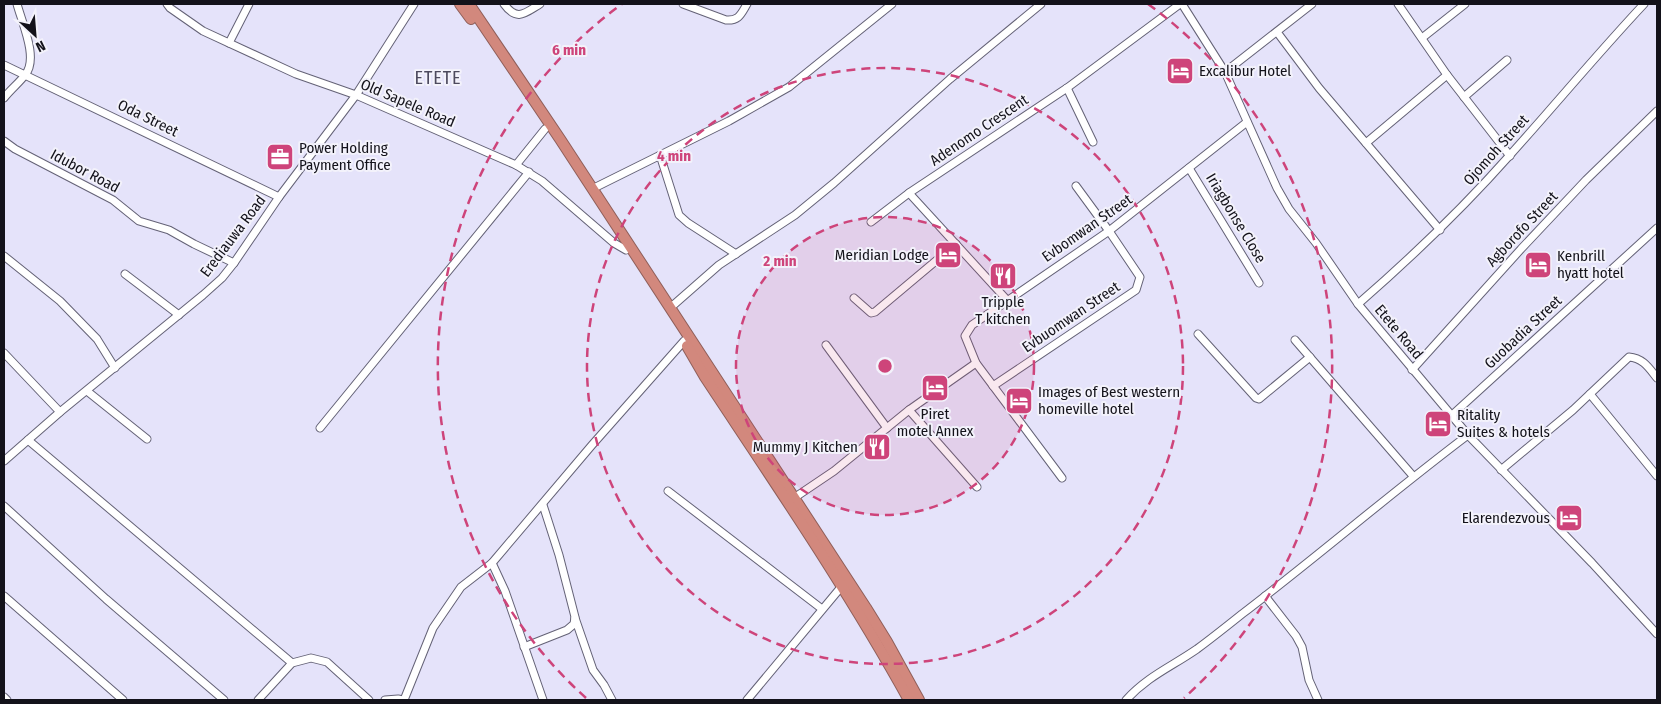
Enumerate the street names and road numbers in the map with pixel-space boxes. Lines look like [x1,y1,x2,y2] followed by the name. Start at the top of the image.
[358,75,458,131] street label: Old Sapele Road
[927,90,1032,169] street label: Adenomo Crescent
[115,96,181,140] street label: Oda Street
[1460,111,1532,189] street label: Ojomoh Street
[47,145,123,197] street label: Idubor Road
[1202,170,1270,266] street label: Iriagbonse Close
[1483,188,1561,270] street label: Agborofo Street
[1038,190,1136,266] street label: Evbomwan Street
[196,192,270,280] street label: Erediauwa Road
[1019,278,1123,356] street label: Evbuomwan Street
[1481,292,1565,372] street label: Guobadia Street
[1371,301,1427,363] street label: Etete Road

